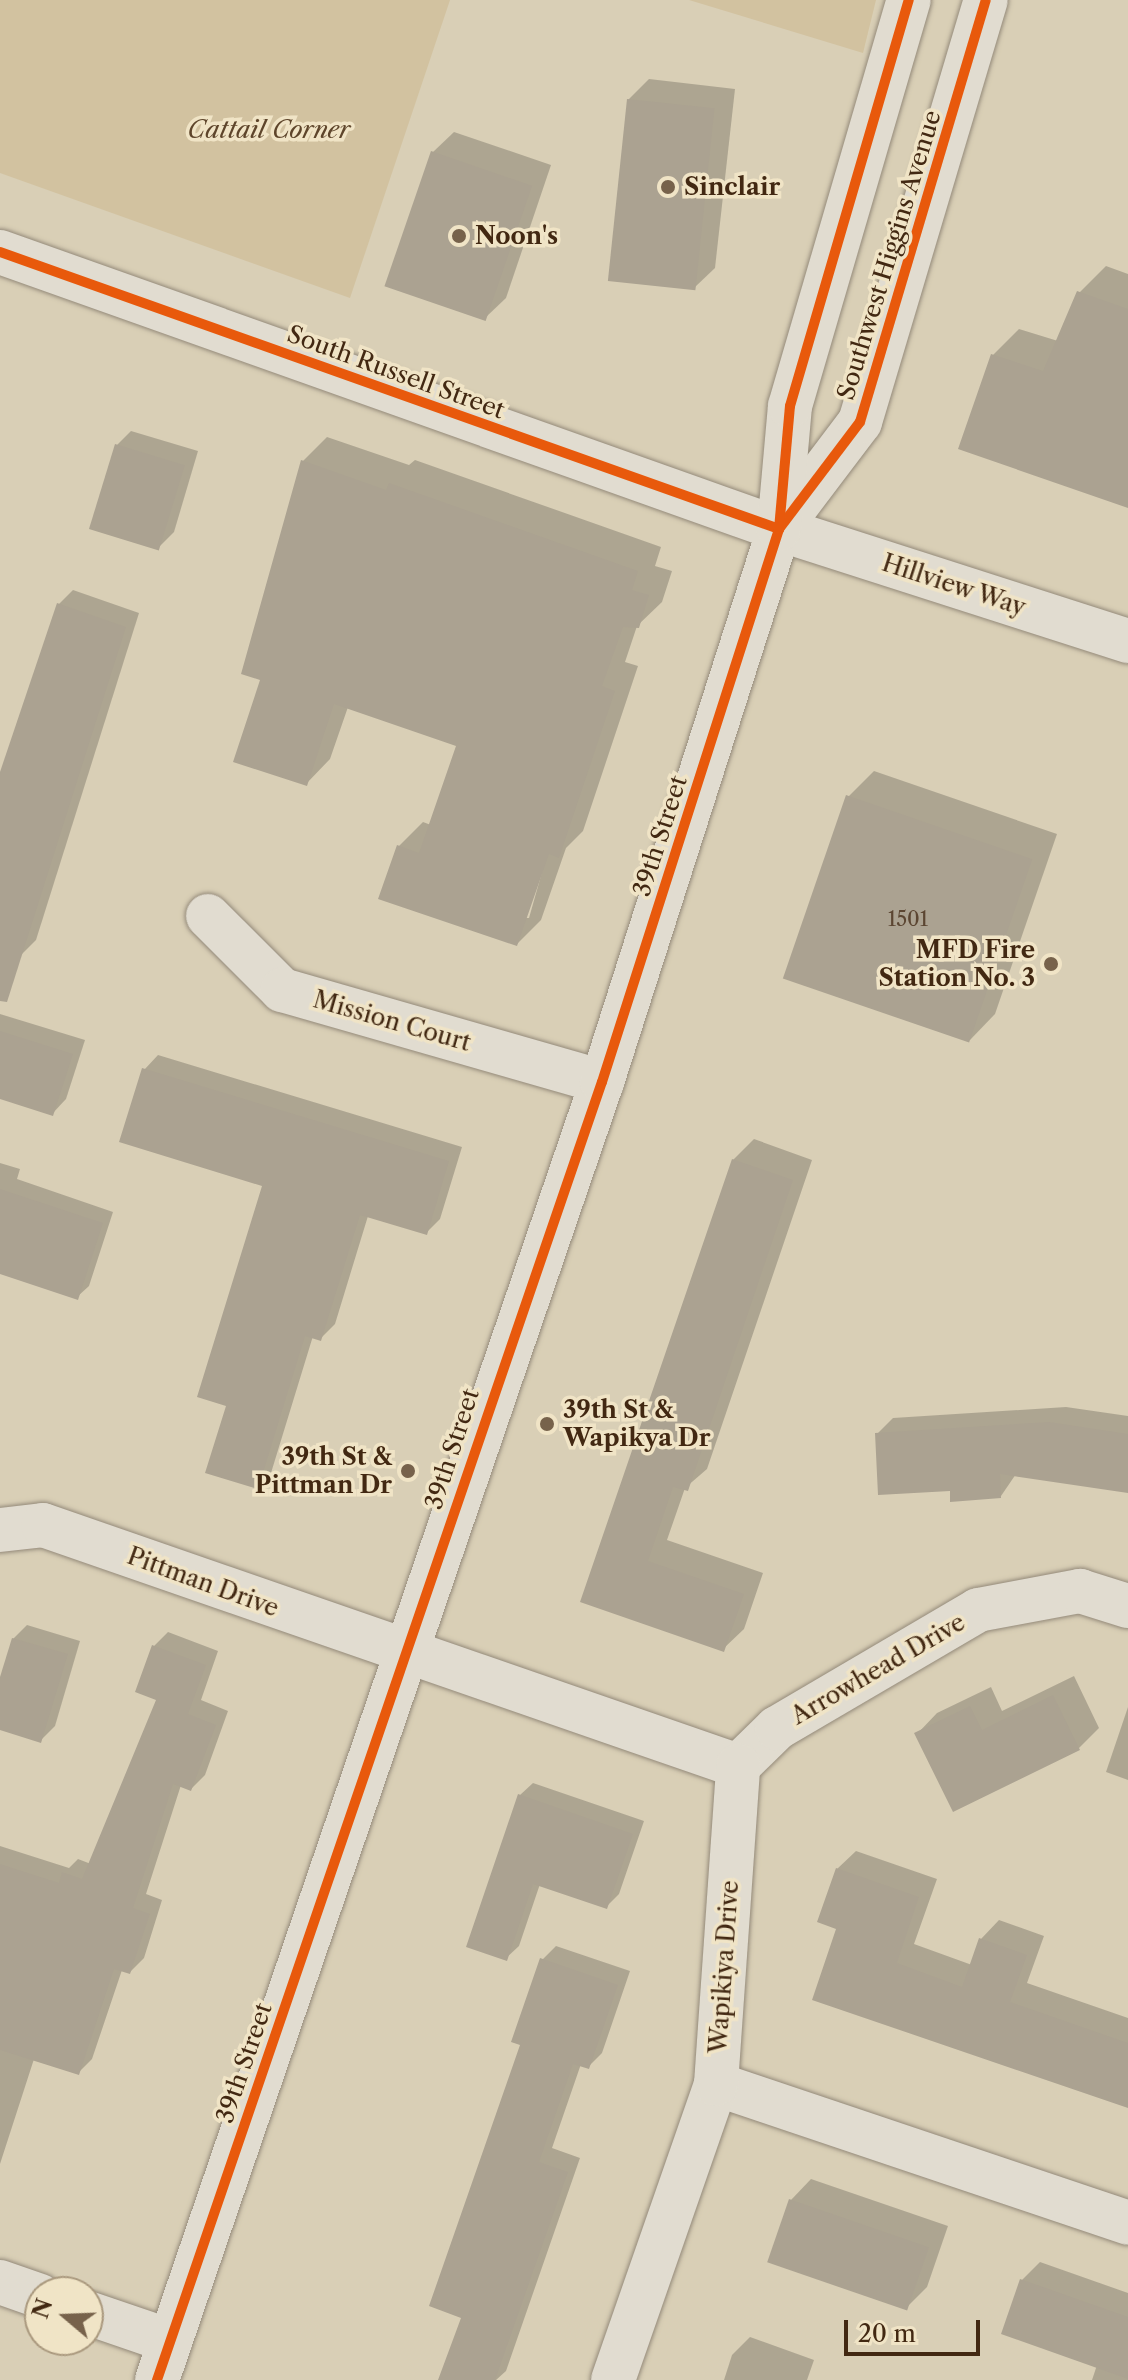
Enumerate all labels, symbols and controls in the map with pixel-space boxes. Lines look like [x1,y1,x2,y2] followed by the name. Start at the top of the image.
[831,106,947,404] street label: Southwest Higgins Avenue
[188,116,350,144] park label: Cattail Corner
[684,173,780,201] place label: Sinclair
[659,178,677,196] marker: Sinclair
[475,222,558,250] place label: Noon's
[450,227,468,245] marker: Noon's
[283,319,509,425] street label: South Russell Street
[878,548,1030,622] street label: Hillview Way
[627,772,693,900] street label: 39th Street
[888,907,928,931] house number: 1501
[878,936,1035,992] place label: MFD Fire Station No. 3
[1042,955,1060,973] marker: MFD Fire Station No. 3
[310,985,474,1057] street label: Mission Court
[419,1385,485,1513] street label: 39th Street
[563,1396,711,1452] place label: 39th St & Wapikya Dr
[538,1415,556,1433] marker: 39th St & Wapikya Dr
[255,1443,392,1499] place label: 39th St & Pittman Dr
[399,1462,417,1480] marker: 39th St & Pittman Dr
[123,1541,283,1623] street label: Pittman Drive
[786,1608,970,1730] street label: Arrowhead Drive
[704,1879,744,2055] street label: Wapikiya Drive
[210,1999,278,2127] street label: 39th Street
[24,2276,104,2356] north arrow
[27,2295,59,2322] text: N
[848,2304,984,2354] scale bar
[858,2319,916,2348] text: 20 m

